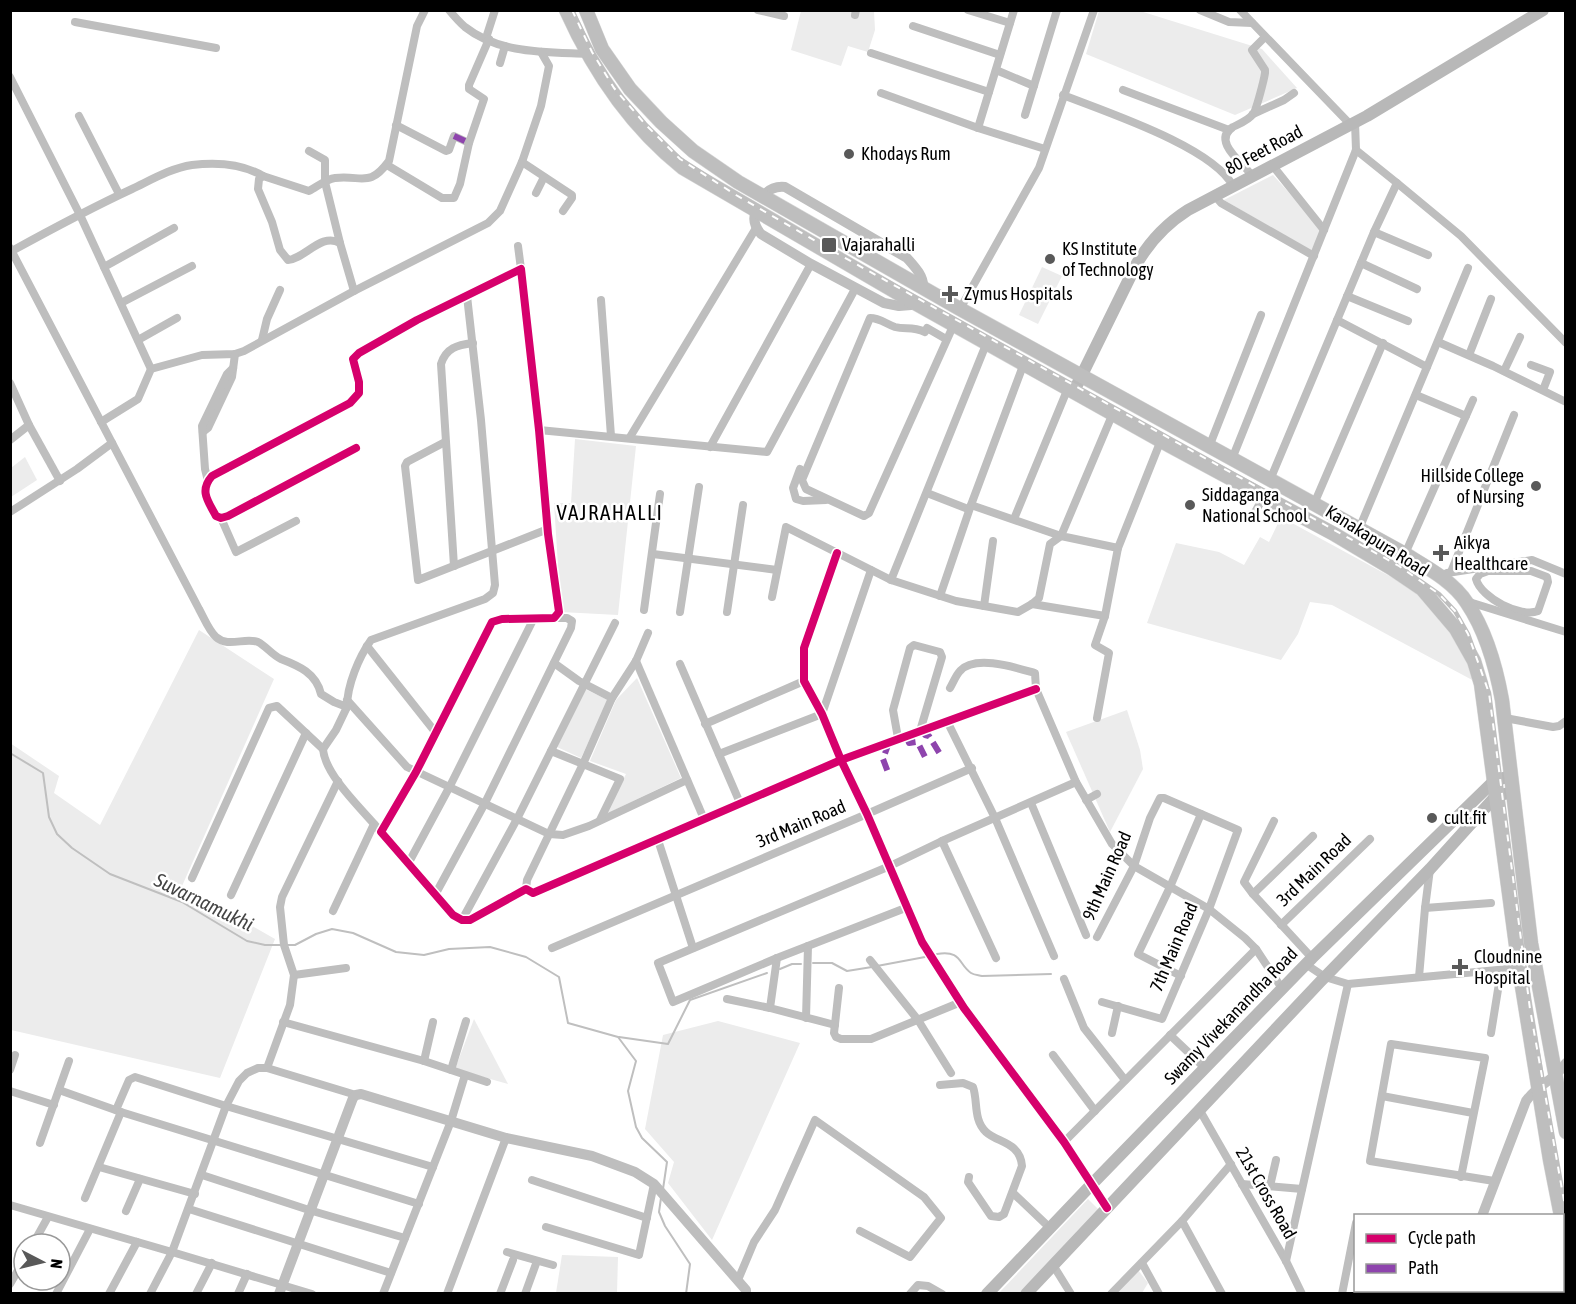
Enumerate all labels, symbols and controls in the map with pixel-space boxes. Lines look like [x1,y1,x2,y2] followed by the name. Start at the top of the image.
[1222,120,1306,179] street label: 80 Feet Road
[861,143,951,164] place label: Khodays Rum
[842,147,856,161] marker: Khodays Rum
[842,234,915,255] place label: Vajarahalli
[820,236,838,254] marker: Vajarahalli
[1062,238,1154,280] place label: KS Institute of Technology
[1043,252,1057,266] marker: KS Institute of Technology
[964,283,1073,304] place label: Zymus Hospitals
[941,285,959,303] marker: Zymus Hospitals
[1421,465,1524,507] place label: Hillside College of Nursing
[1529,479,1543,493] marker: Hillside College of Nursing
[1202,484,1308,526] place label: Siddaganga National School
[1183,498,1197,512] marker: Siddaganga National School
[557,500,663,524] district label: VAJRAHALLI
[1322,501,1433,581] street label: Kanakapura Road
[1454,532,1528,574] place label: Aikya Healthcare
[1432,544,1450,562] marker: Aikya Healthcare
[753,795,849,852] street label: 3rd Main Road
[1444,807,1487,828] place label: cult.fit
[1425,811,1439,825] marker: cult.fit
[1078,828,1135,923] street label: 9th Main Road
[1272,829,1355,910] street label: 3rd Main Road
[150,867,258,936] water label: Suvarnamukhi
[1145,899,1202,995] street label: 7th Main Road
[1160,943,1301,1088] street label: Swamy Vivekanandha Road
[1474,946,1542,988] place label: Cloudnine Hospital
[1451,958,1469,976] marker: Cloudnine Hospital
[1232,1143,1301,1242] street label: 21st Cross Road
[1354,1214,1564,1292] legend
[1408,1227,1476,1248] text: Cycle path
[12,1232,72,1292] north arrow
[1408,1257,1439,1278] text: Path
[47,1258,66,1270] text: N

